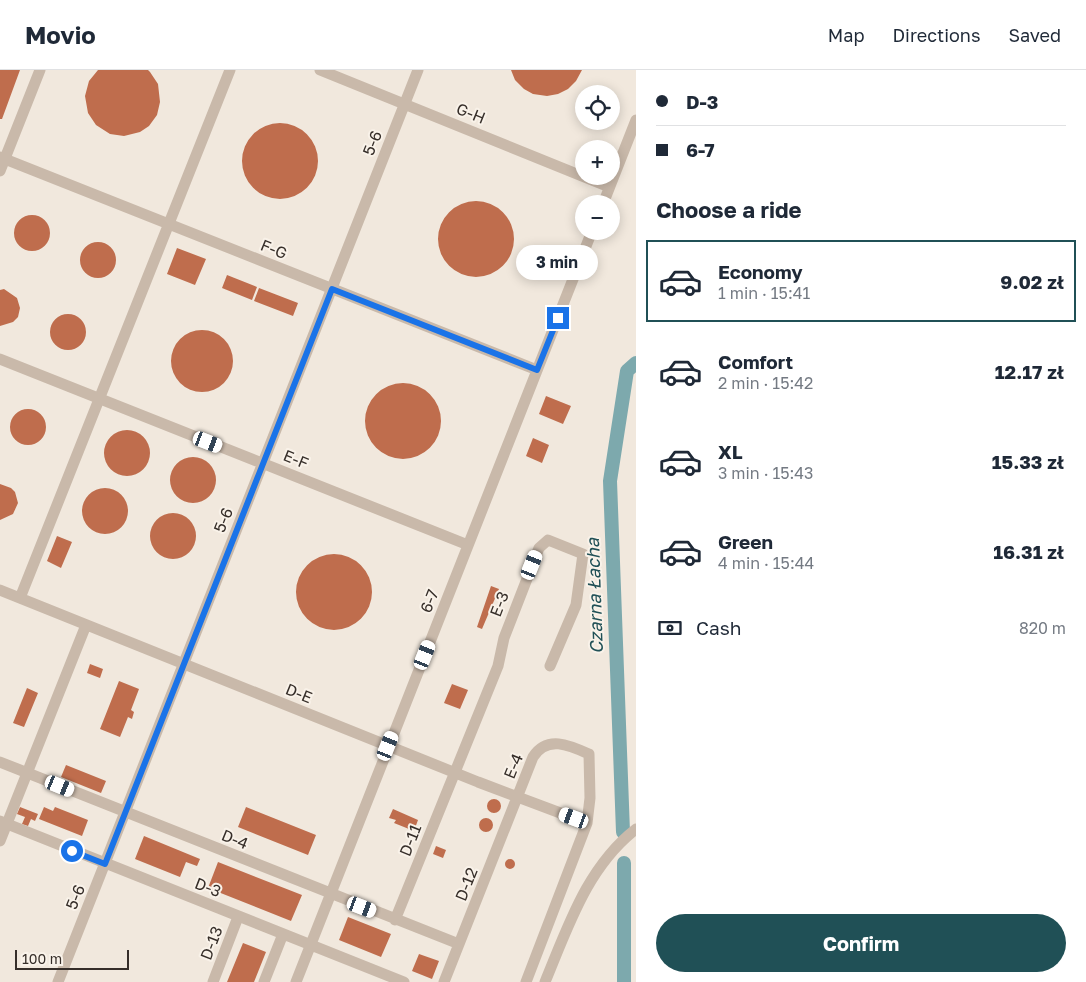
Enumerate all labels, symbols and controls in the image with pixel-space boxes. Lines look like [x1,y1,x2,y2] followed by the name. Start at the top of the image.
[25,20,96,49] text: Movio
[828,24,864,46] text: Map
[892,24,980,46] text: Directions
[1008,24,1061,46] text: Saved
[575,85,620,240] map controls
[575,85,620,130] button: locate
[686,90,718,113] text: D-3
[454,98,488,128] street label: G-H
[358,128,386,158] street label: 5-6
[686,138,715,161] text: 6-7
[575,140,620,185] button: +
[575,195,620,240] button: −
[656,196,802,223] text: Choose a ride
[258,235,290,263] street label: F-G
[517,246,599,280] callout: 3 min
[536,252,578,272] text: 3 min
[658,259,703,304] icon: car
[718,260,803,283] text: Economy
[1000,270,1064,293] text: 9.02 zł
[718,283,810,303] text: 1 min · 15:41
[547,307,569,329] route end
[658,349,703,394] icon: car
[718,350,793,373] text: Comfort
[995,360,1064,383] text: 12.17 zł
[718,373,813,393] text: 2 min · 15:42
[191,430,224,454] car
[658,439,703,484] icon: car
[718,440,743,463] text: XL
[280,445,312,473] street label: E-F
[992,450,1064,473] text: 15.33 zł
[718,463,813,483] text: 3 min · 15:43
[209,505,237,535] street label: 5-6
[658,529,703,574] icon: car
[718,530,773,553] text: Green
[581,537,607,654] water label: Czarna Łacha
[993,540,1064,563] text: 16.31 zł
[519,548,544,582] car
[718,553,814,573] text: 4 min · 15:44
[415,586,443,616] street label: 6-7
[485,589,513,619] street label: E-3
[656,614,684,642] icon: cash
[696,616,741,639] text: Cash
[1019,618,1066,638] text: 820 m
[412,638,437,672] car
[283,679,315,707] street label: D-E
[375,729,400,763] car
[499,750,527,782] street label: E-4
[43,773,76,799] car
[557,806,590,830] car
[395,821,426,859] street label: D-11
[219,825,251,853] street label: D-4
[61,840,83,862] route start
[450,864,482,904] street label: D-12
[192,873,224,901] street label: D-3
[61,882,89,912] street label: 5-6
[345,895,378,919] car
[656,914,1066,972] button: Confirm
[195,923,227,963] street label: D-13
[15,947,129,970] scale bar
[22,950,62,967] text: 100 m

